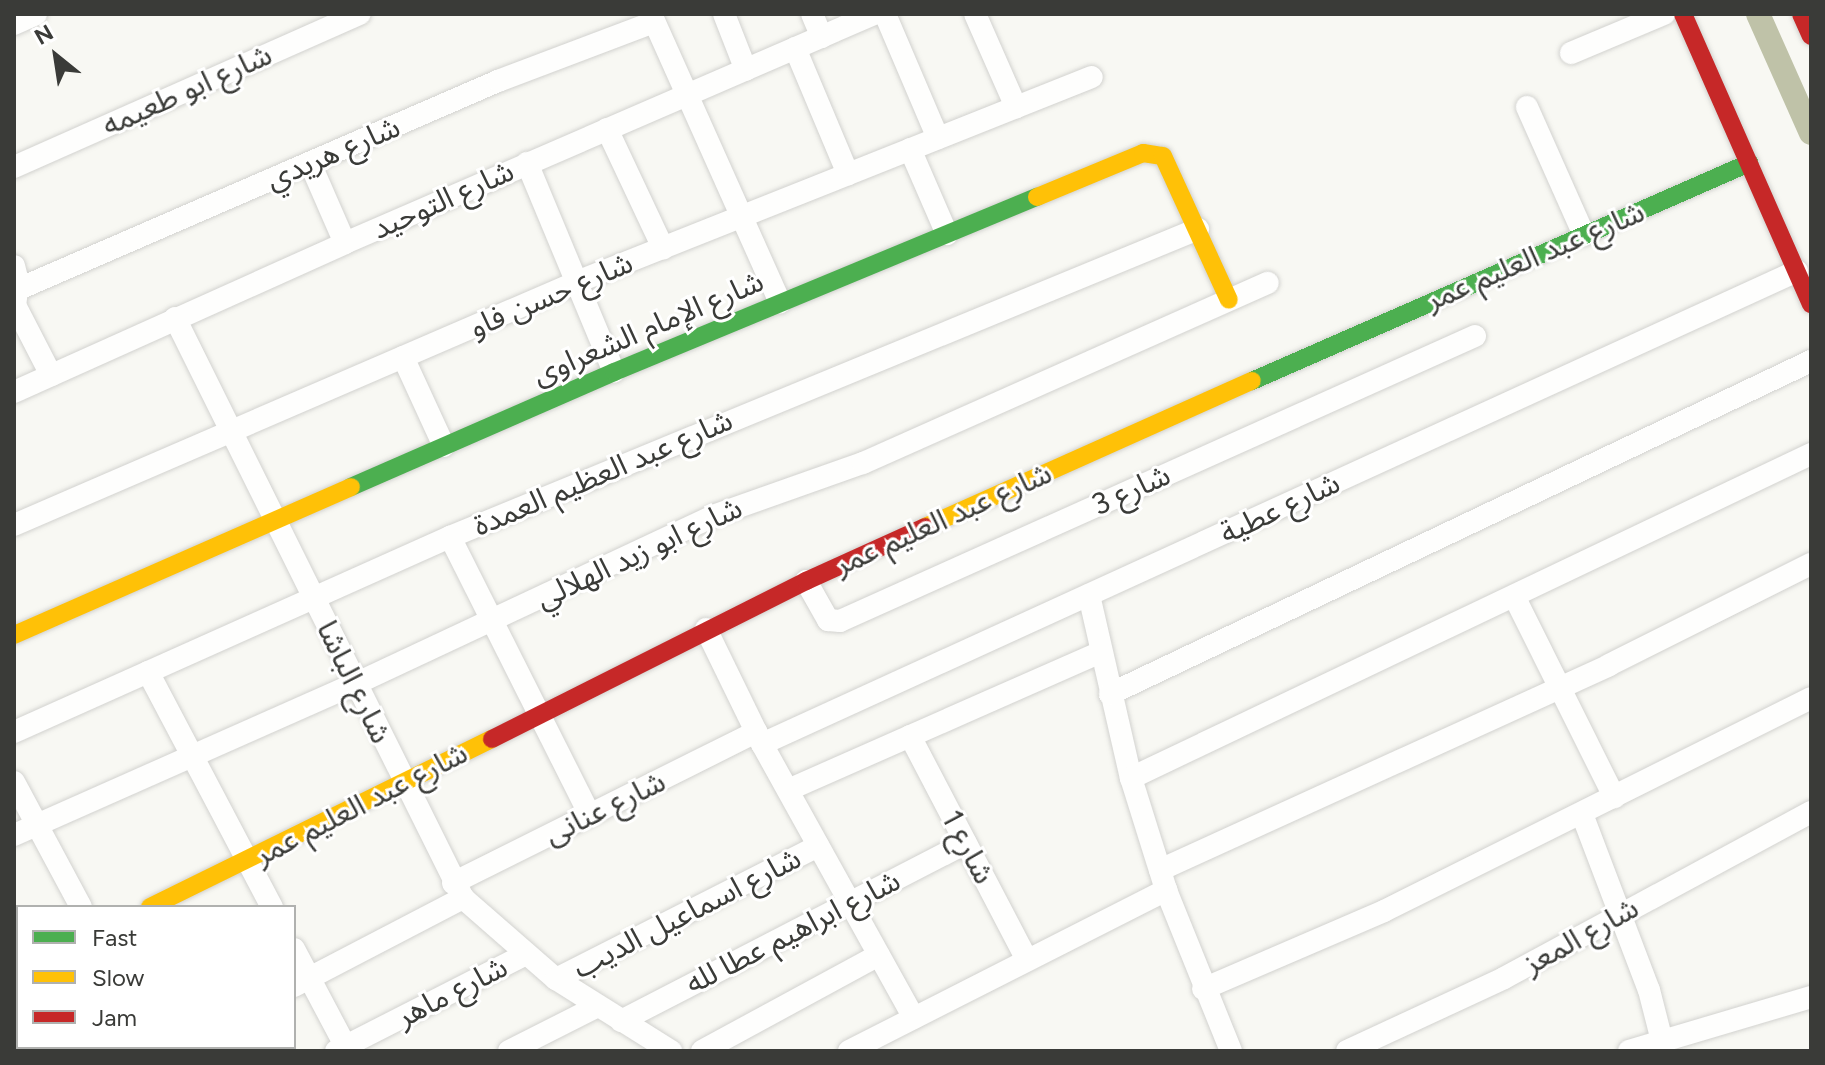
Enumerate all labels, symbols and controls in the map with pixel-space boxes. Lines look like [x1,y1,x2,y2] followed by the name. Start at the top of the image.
[16,16,96,96] north arrow
[30,19,58,51] text: N
[97,37,277,143] street label: شارع ابو طعيمه
[261,109,405,197] street label: شارع هريدي
[367,153,519,247] street label: شارع التوحيد
[1420,194,1650,318] street label: شارع عبد العليم عمر
[464,244,638,346] street label: شارع حسن فاو
[527,263,769,393] street label: شارع الإمام الشعراوى
[468,402,738,544] street label: شارع عبد العظيم العمدة
[829,455,1057,583] street label: شارع عبد العليم عمر
[1086,457,1176,523] street label: شارع 3
[1214,465,1346,551] street label: شارع عطية
[530,490,748,616] street label: شارع ابو زيد الهلالي
[309,615,399,749] street label: شارع الباشا
[249,735,473,873] street label: شارع عبد العليم عمر
[539,763,671,853] street label: شارع عنانى
[934,804,1002,890] street label: شارع 1
[567,840,807,986] street label: شارع اسماعيل الديب
[680,862,906,1002] street label: شارع ابراهيم عطا لله
[1517,890,1645,982] street label: شارع المعز
[16,905,296,1049] legend
[92,923,137,952] text: Fast
[391,949,513,1035] street label: شارع ماهر
[92,963,144,992] text: Slow
[92,1003,137,1032] text: Jam

